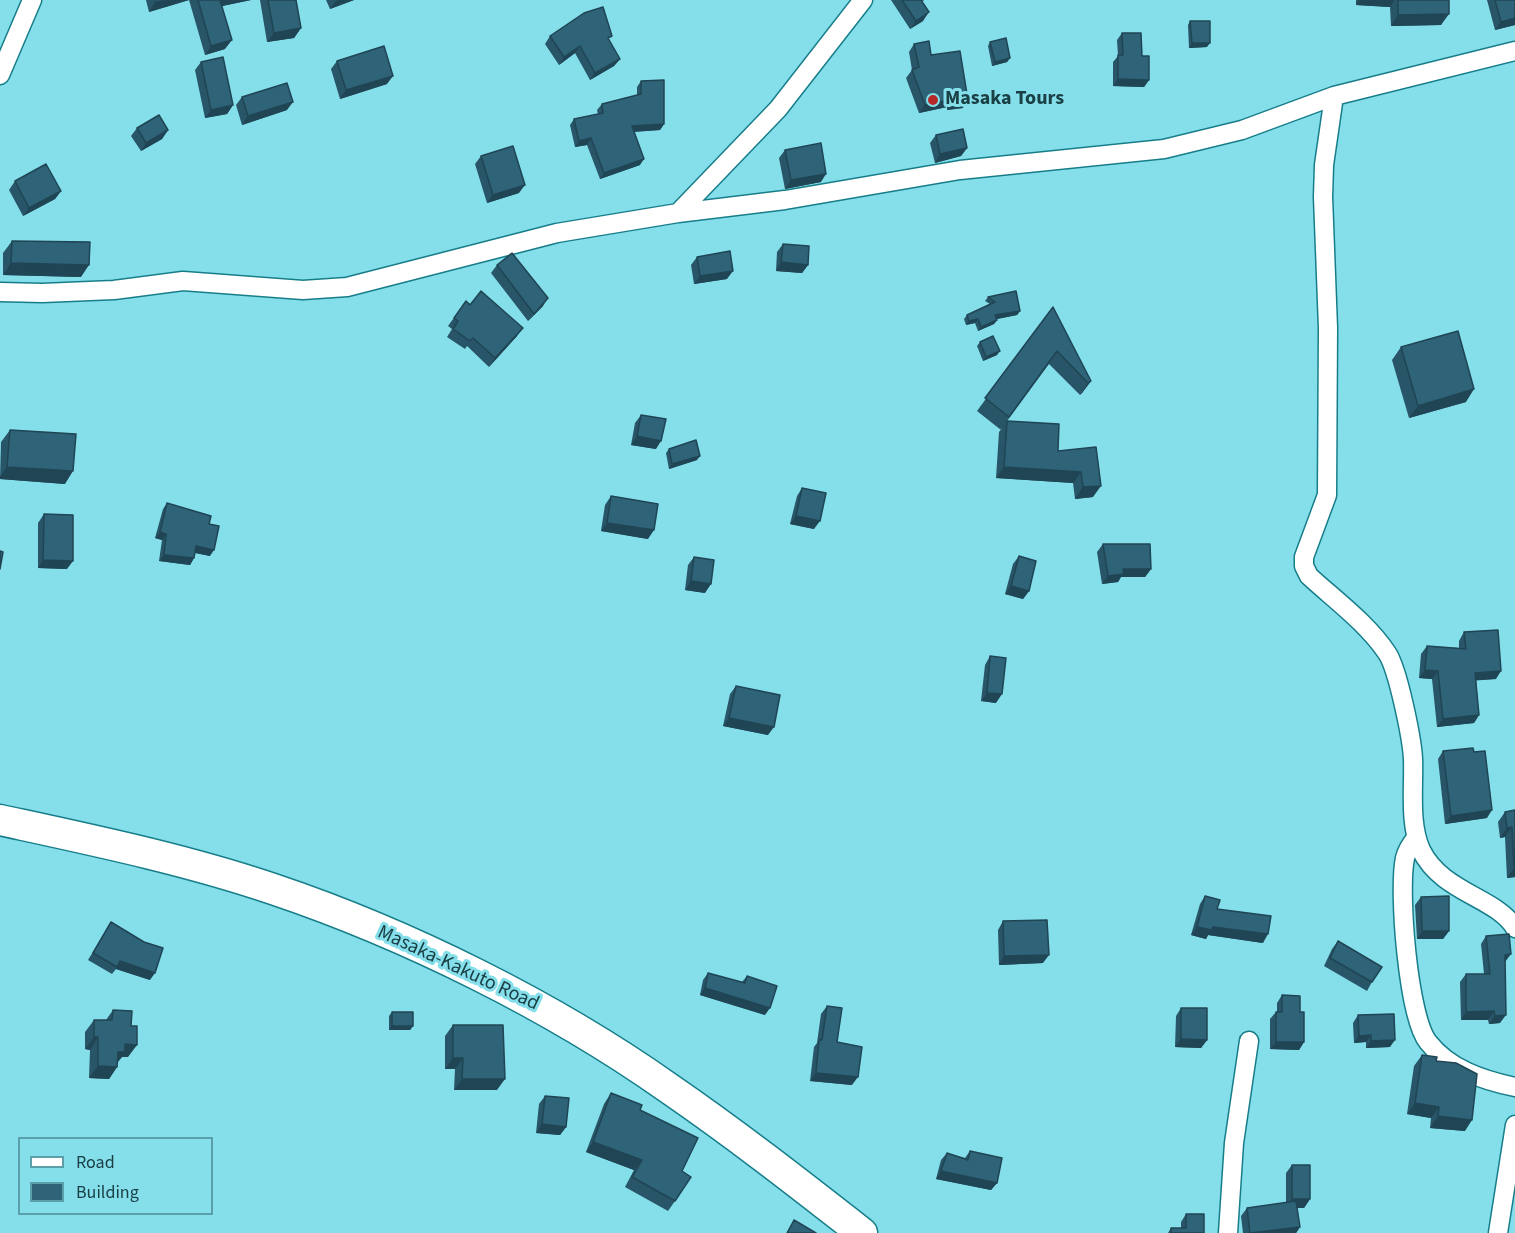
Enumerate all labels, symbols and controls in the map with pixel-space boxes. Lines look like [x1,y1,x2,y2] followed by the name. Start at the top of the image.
[945,88,1064,112] place label: Masaka Tours
[926,93,940,107] marker: Masaka Tours
[373,921,543,1017] street label: Masaka-Kakuto Road
[18,1137,213,1215] legend
[76,1150,115,1175] text: Road
[76,1180,139,1205] text: Building

